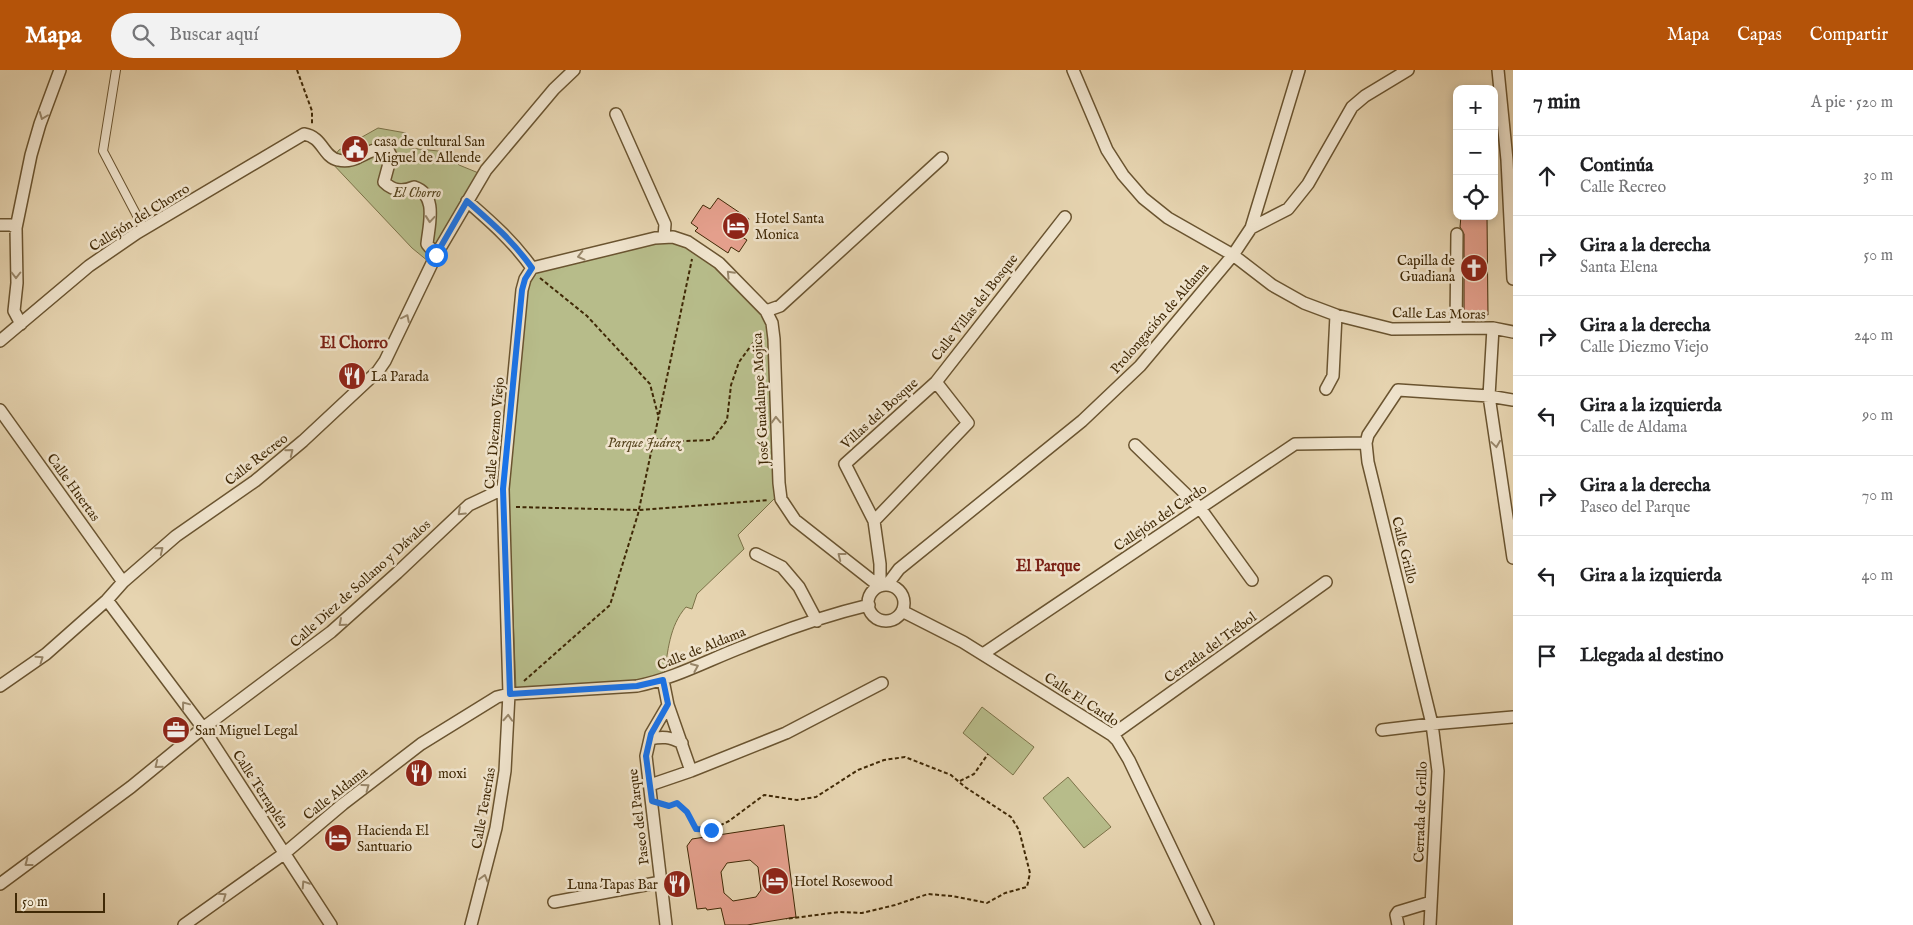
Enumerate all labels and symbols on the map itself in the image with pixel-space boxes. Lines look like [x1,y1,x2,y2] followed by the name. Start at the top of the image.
[39,111,49,119] one-way arrow
[374,133,486,167] place label: casa de cultural San Miguel de Allende
[340,134,370,164] public building icon: casa de cultural San Miguel de Allende
[86,180,193,256] street label: Callejón del Chorro
[392,184,441,202] park label: El Chorro
[755,210,825,244] place label: Hotel Santa Monica
[721,211,751,241] hotel icon: Hotel Santa Monica
[424,215,435,223] one-way arrow
[425,244,448,267] route start
[577,250,586,261] one-way arrow
[927,250,1023,365] street label: Calle Villas del Bosque
[1397,252,1456,286] place label: Capilla de Guadiana
[1459,253,1489,283] church icon: Capilla de Guadiana
[1107,259,1214,378] street label: Prolongación de Aldama
[11,271,21,279] one-way arrow
[726,271,735,280] one-way arrow
[1392,304,1486,324] street label: Calle Las Moras
[400,314,410,323] one-way arrow
[748,331,774,468] street label: José Guadalupe Mojica
[320,334,388,354] district label: El Chorro
[337,361,367,391] restaurant icon: La Parada
[371,368,430,386] place label: La Parada
[837,374,922,454] street label: Villas del Bosque
[481,376,509,490] street label: Calle Diezmo Viejo
[771,416,782,424] one-way arrow
[221,429,292,490] street label: Calle Recreo
[607,434,682,452] park label: Parque Juárez
[1490,440,1501,448] one-way arrow
[43,450,104,525] street label: Calle Huertas
[284,450,293,458] one-way arrow
[1111,480,1211,556] street label: Callejón del Cardo
[458,507,467,516] one-way arrow
[1387,515,1421,586] street label: Calle Grillo
[287,516,435,652] street label: Calle Diez de Sollano y Dávalos
[154,547,163,555] one-way arrow
[838,554,847,562] one-way arrow
[1016,557,1081,577] district label: El Parque
[1161,608,1260,687] street label: Cerrada del Trébol
[338,617,347,626] one-way arrow
[655,623,749,675] street label: Calle de Aldama
[34,656,44,665] one-way arrow
[690,663,699,674] one-way arrow
[1041,669,1123,731] street label: Calle El Cardo
[183,702,191,711] one-way arrow
[503,714,514,722] one-way arrow
[161,715,191,745] office icon: San Miguel Legal
[195,722,298,740] place label: San Miguel Legal
[228,747,293,833] street label: Calle Terraplén
[404,758,434,788] restaurant icon: moxi
[155,759,164,767] one-way arrow
[1410,761,1432,863] street label: Cerrada de Grillo
[300,762,372,825] street label: Calle Aldama
[438,765,467,783] place label: moxi
[468,766,500,850] street label: Calle Tenerías
[624,767,654,866] street label: Paseo del Parque
[360,784,370,793] one-way arrow
[700,819,723,842] route end
[357,822,429,856] place label: Hacienda El Santuario
[323,823,353,853] hotel icon: Hacienda El Santuario
[25,857,34,865] one-way arrow
[760,866,790,896] hotel icon: Hotel Rosewood
[662,869,692,899] restaurant icon: Luna Tapas Bar
[794,873,893,891] place label: Hotel Rosewood
[478,874,489,883] one-way arrow
[567,876,658,894] place label: Luna Tapas Bar
[301,880,311,889] one-way arrow
[15,890,105,913] scale bar
[217,893,227,902] one-way arrow

